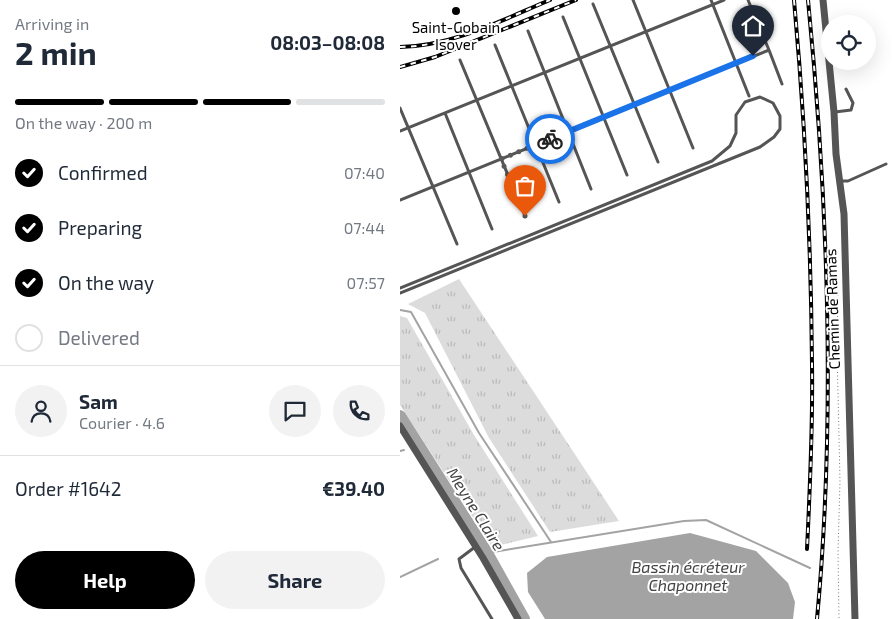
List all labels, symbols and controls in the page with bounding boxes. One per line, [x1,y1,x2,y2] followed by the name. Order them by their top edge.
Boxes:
[450,5,462,17] marker: Saint-Gobain Isover
[732,5,774,56] pin
[739,12,767,40] icon: home
[15,14,89,33] text: Arriving in
[821,15,876,70] map controls
[821,15,876,70] button: locate
[412,18,500,53] place label: Saint-Gobain Isover
[270,31,385,54] text: 08:03–08:08
[15,33,97,71] text: 2 min
[15,113,152,132] text: On the way · 200 m
[525,114,575,164] courier
[536,125,564,153] icon: bike
[15,159,43,187] icon: check
[58,161,148,184] text: Confirmed
[344,163,385,182] text: 07:40
[504,165,546,216] pin
[511,172,539,200] icon: bag
[15,214,43,242] icon: check
[58,216,142,239] text: Preparing
[344,218,385,237] text: 07:44
[821,248,843,370] street label: Chemin de Ramas
[15,269,43,297] icon: check
[58,271,154,294] text: On the way
[347,273,385,292] text: 07:57
[58,326,140,349] text: Delivered
[15,385,67,437] button: person
[269,385,321,437] button: chat
[333,385,385,437] button: phone
[79,390,118,413] text: Sam
[79,413,165,432] text: Courier · 4.6
[443,464,510,555] water label: Meyne Claire
[15,477,121,500] text: Order #1642
[322,477,385,500] text: €39.40
[15,551,195,609] button: Help
[205,551,385,609] button: Share
[631,557,745,594] water label: Bassin écréteur Chaponnet

